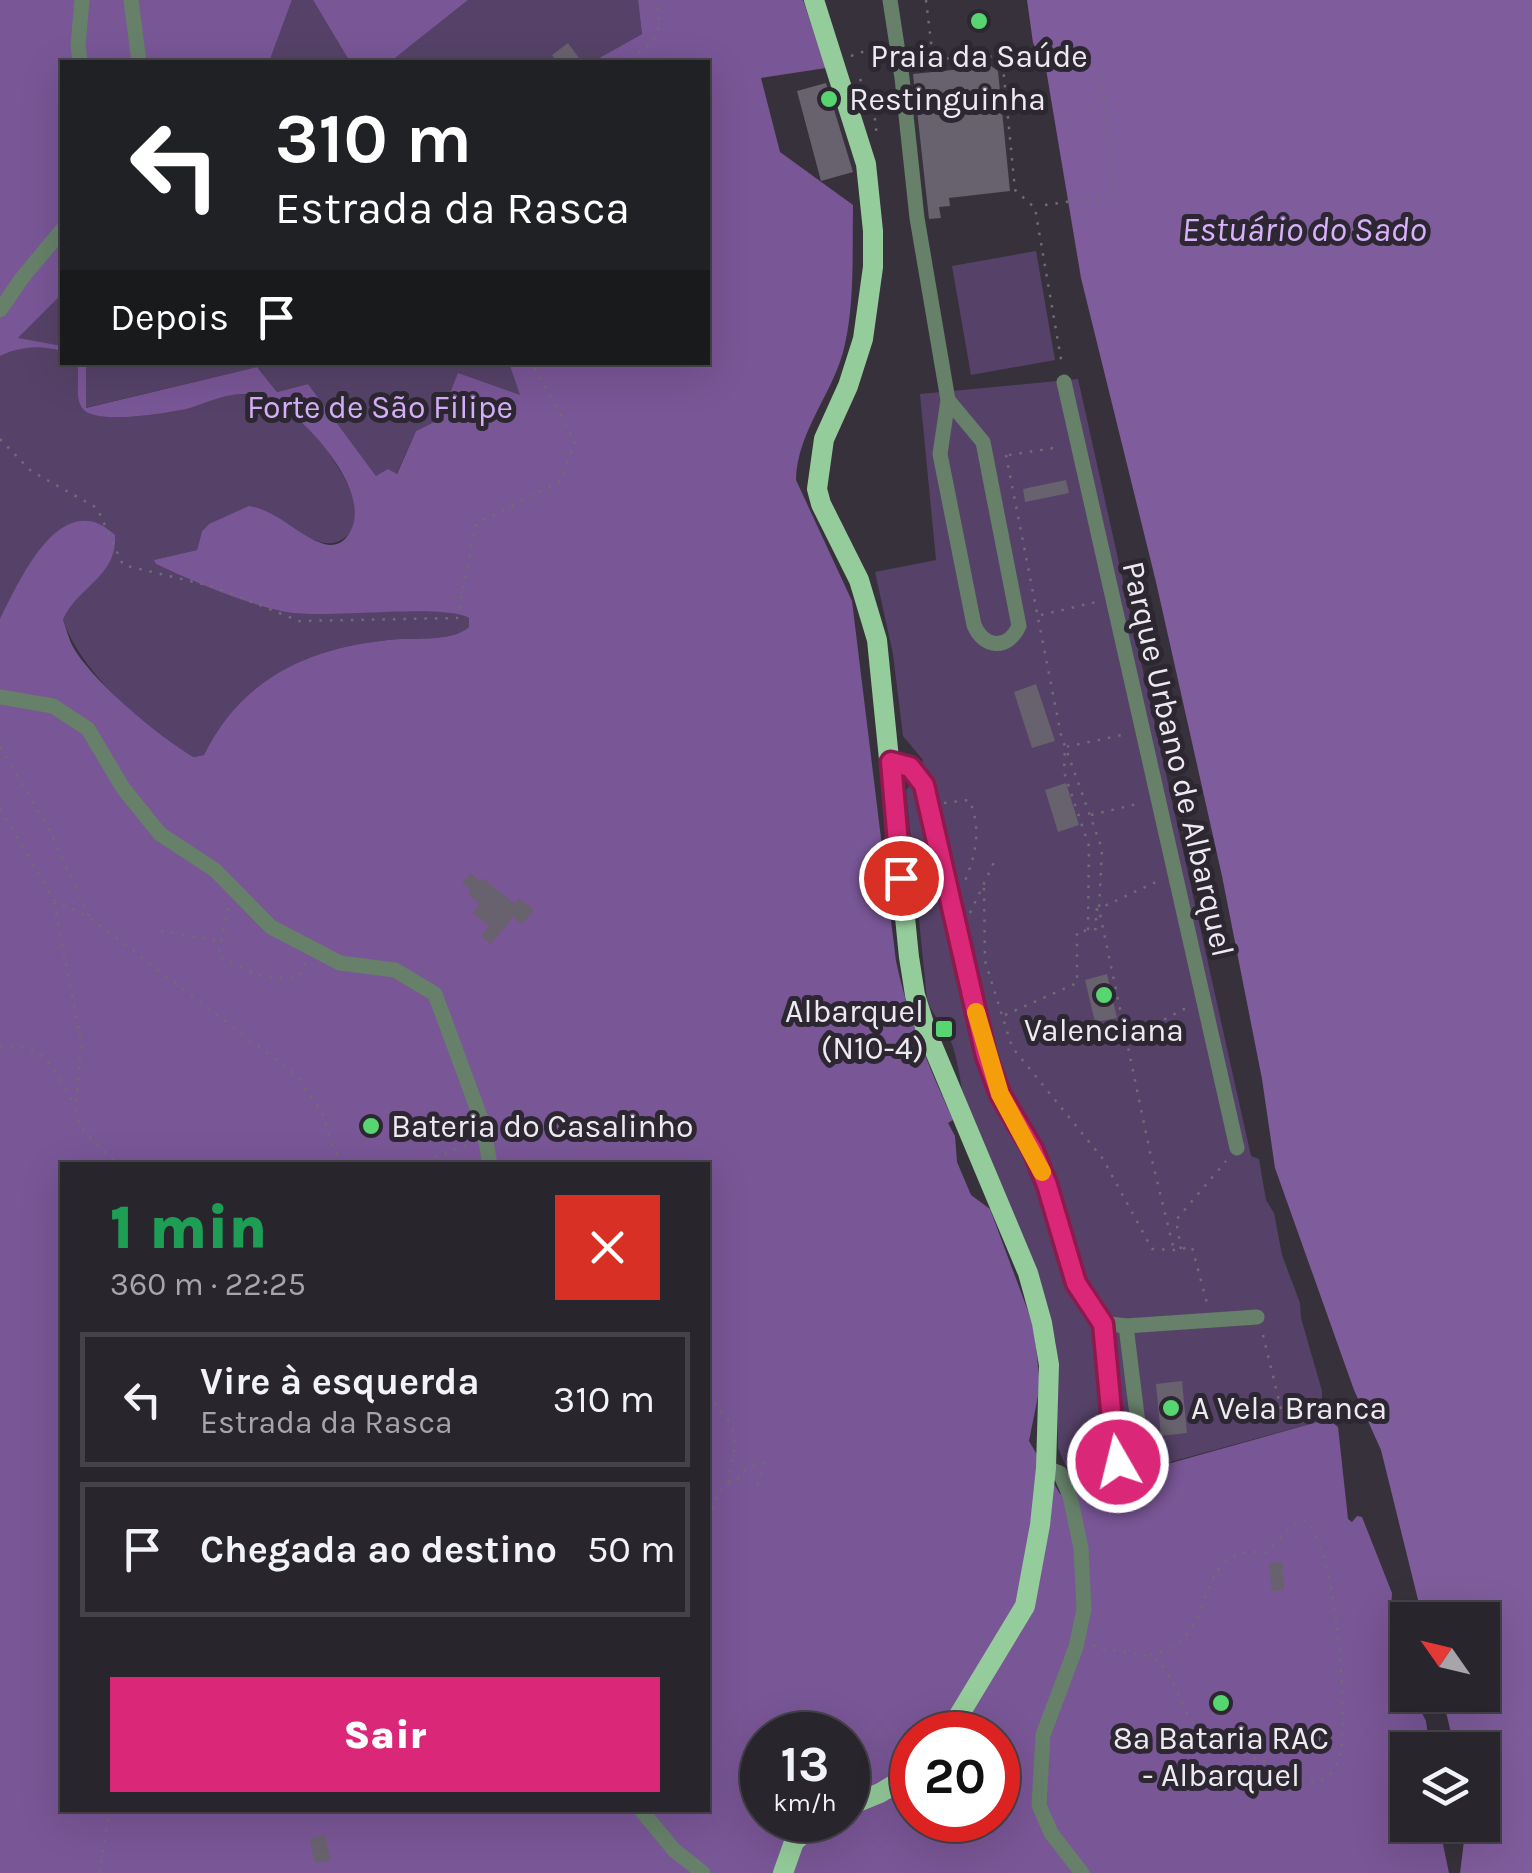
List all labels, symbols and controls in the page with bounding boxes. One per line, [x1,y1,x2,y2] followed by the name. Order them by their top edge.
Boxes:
[968,10,990,32] marker: Praia da Saúde
[870,38,1088,75] place label: Praia da Saúde
[849,81,1046,118] place label: Restinguinha
[818,88,840,110] marker: Restinguinha
[275,98,472,180] text: 310 m
[110,100,240,230] icon: left
[275,182,630,234] text: Estrada da Rasca
[1182,209,1426,250] water label: Estuário do Sado
[249,290,304,345] icon: arrive
[110,295,229,340] text: Depois
[247,389,513,426] park label: Forte de São Filipe
[1114,558,1242,960] street label: Parque Urbano de Albarquel
[859,836,944,921] pin
[874,851,929,906] icon: arrive
[1093,984,1115,1006] marker: Valenciana
[785,993,924,1067] place label: Albarquel (N10-4)
[1024,1012,1184,1049] place label: Valenciana
[933,1018,955,1040] marker: Albarquel (N10-4)
[391,1108,694,1145] place label: Bateria do Casalinho
[360,1115,382,1137] marker: Bateria do Casalinho
[110,1193,267,1263] text: 1 min
[555,1195,660,1300] button: close
[110,1266,306,1303] text: 360 m · 22:25
[200,1359,480,1404] text: Vire à esquerda
[115,1372,170,1427] icon: left
[553,1377,655,1422] text: 310 m
[1191,1390,1387,1427] place label: A Vela Branca
[1160,1397,1182,1419] marker: A Vela Branca
[200,1404,453,1441] text: Estrada da Rasca
[1066,1410,1170,1514] position arrow
[115,1522,170,1577] icon: arrive
[200,1527,557,1572] text: Chegada ao destino
[587,1527,676,1572] text: 50 m
[1390,1602,1500,1712] north arrow
[1390,1602,1500,1842] map controls
[110,1677,660,1792] button: Sair
[1210,1692,1232,1714] marker: 8ª Bataria RAC - Albarquel
[890,1712,1020,1842] speed limit sign: 20
[1113,1720,1329,1794] place label: 8ª Bataria RAC - Albarquel
[1390,1732,1500,1842] button: layers
[781,1735,829,1794] text: 13
[773,1788,837,1817] text: km/h

